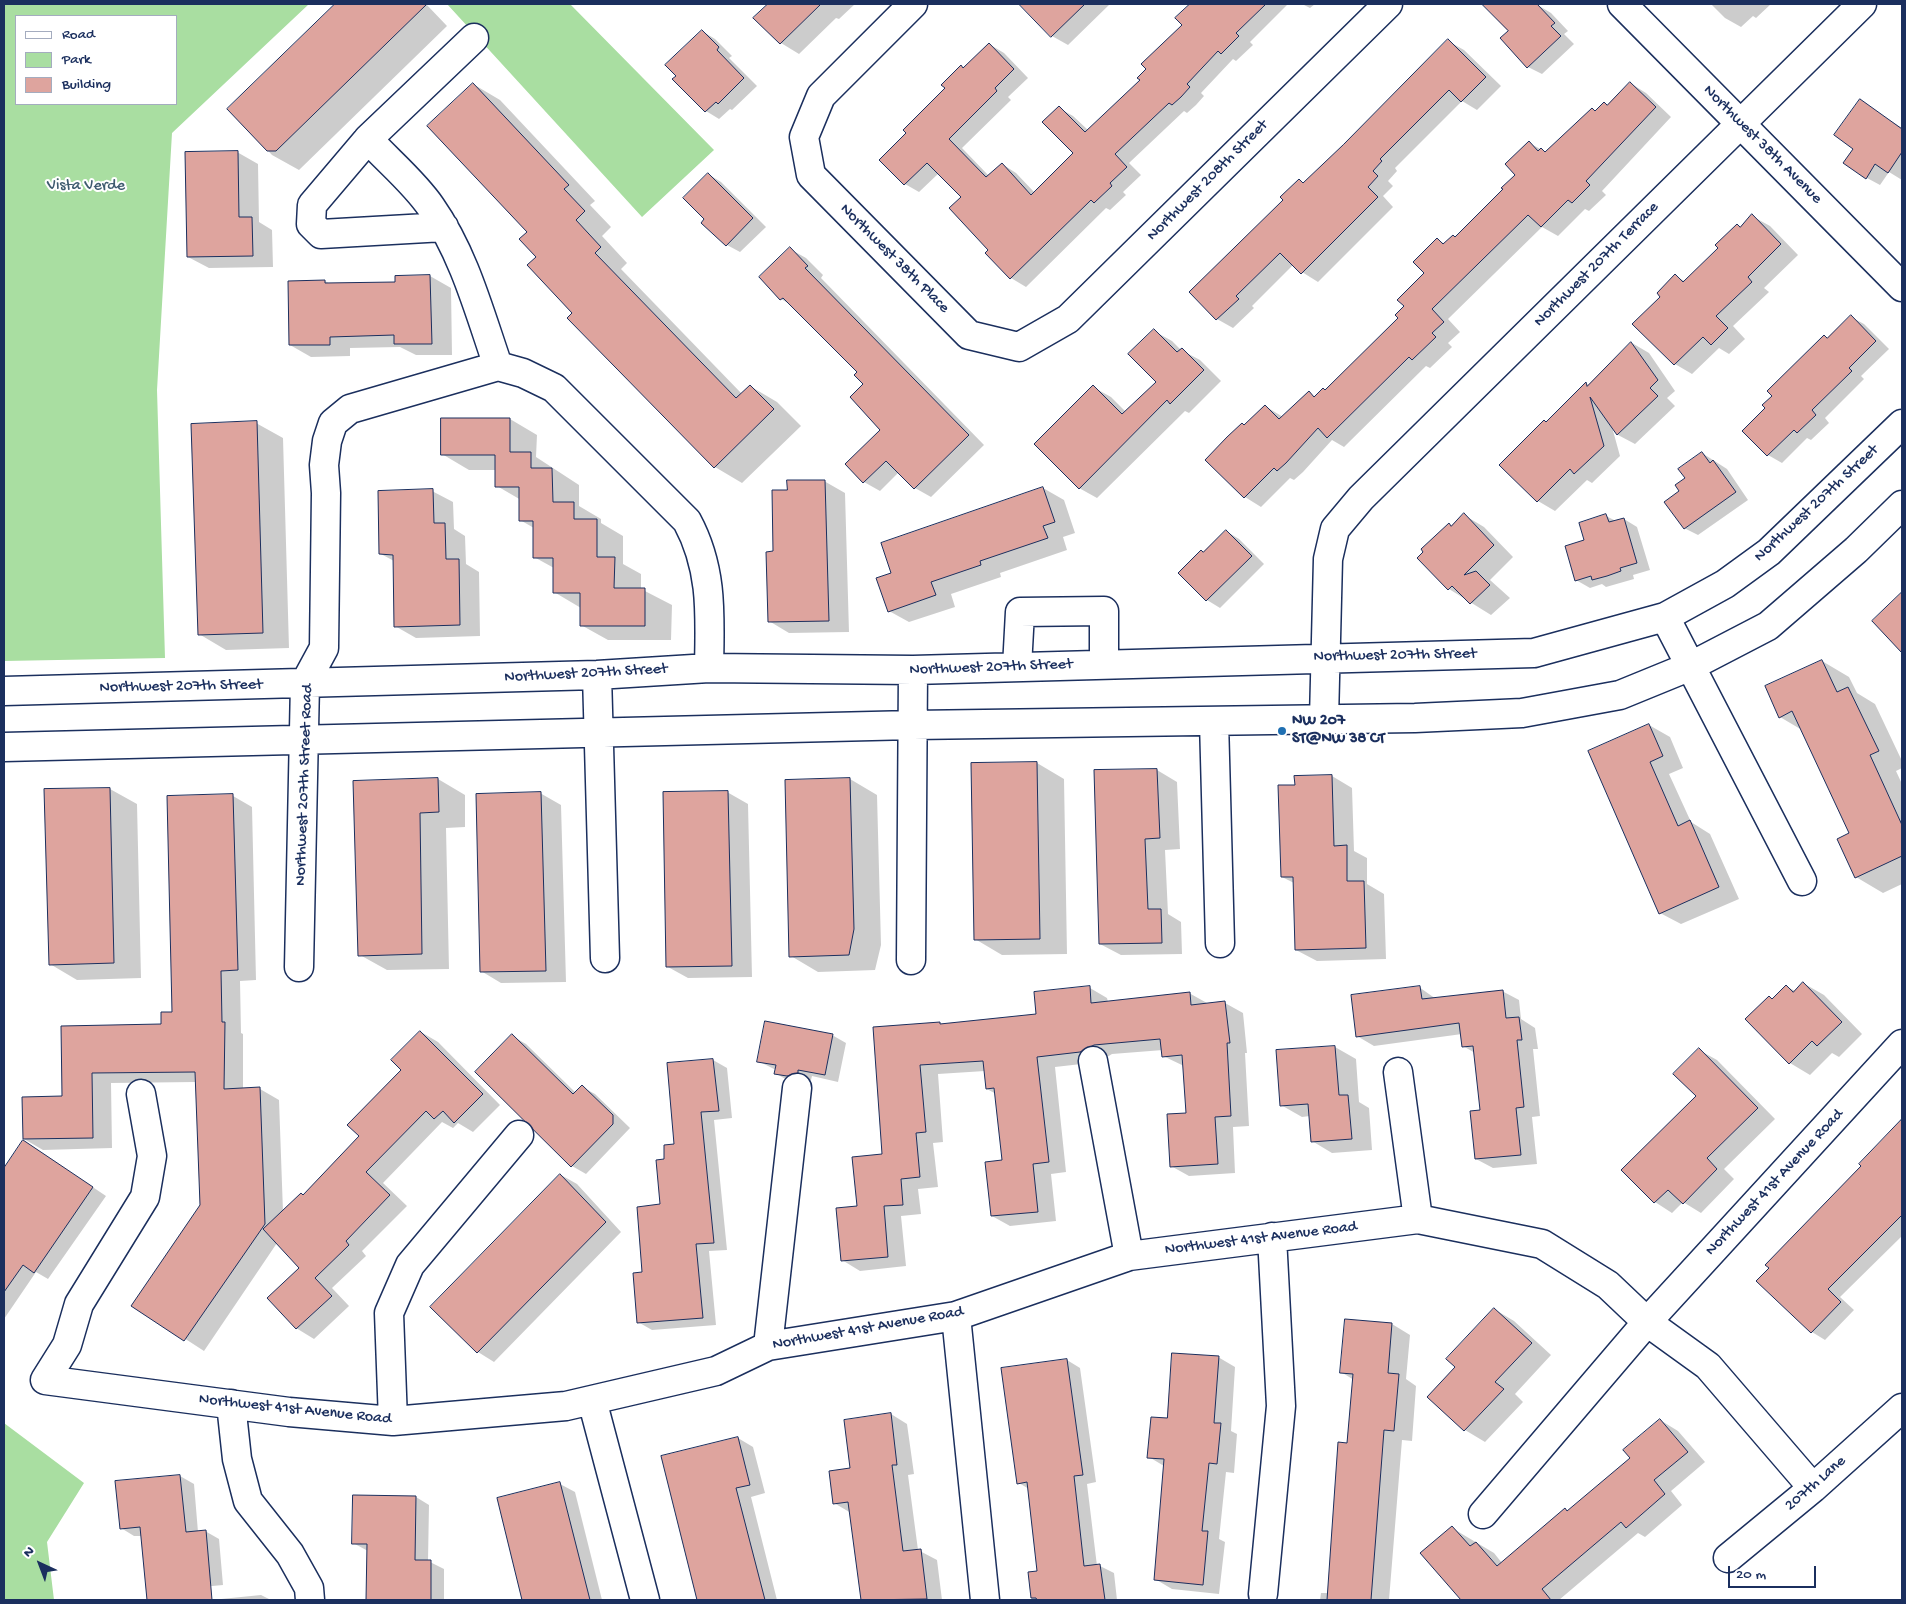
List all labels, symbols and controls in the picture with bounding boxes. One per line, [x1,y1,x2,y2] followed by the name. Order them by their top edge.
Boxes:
[15,15,178,105] legend
[62,26,95,44] text: Road
[62,51,91,69] text: Park
[62,76,111,94] text: Building
[1698,81,1826,209] street label: Northwest 38th Avenue
[1143,116,1273,246] street label: Northwest 208th Street
[47,177,125,197] park label: Vista Verde
[1530,198,1664,332] street label: Northwest 207th Terrace
[835,200,953,318] street label: Northwest 38th Place
[1751,441,1883,567] street label: Northwest 207th Street
[1313,645,1477,667] street label: Northwest 207th Street
[909,656,1073,680] street label: Northwest 207th Street
[504,660,668,688] street label: Northwest 207th Street
[99,676,263,698] street label: Northwest 207th Street
[292,684,318,886] street label: Northwest 207th Street Road
[1292,712,1385,750] place label: NW 207 ST@NW 38 CT
[1276,725,1288,737] marker: NW 207 ST@NW 38 CT
[1702,1106,1848,1260] street label: Northwest 41st Avenue Road
[1164,1218,1358,1260] street label: Northwest 41st Avenue Road
[771,1303,965,1355] street label: Northwest 41st Avenue Road
[198,1390,392,1430] street label: Northwest 41st Avenue Road
[1781,1452,1851,1516] street label: 207th Lane
[15,1539,65,1589] north arrow
[20,1543,39,1562] text: N
[1731,1556,1818,1588] scale bar
[1736,1566,1766,1584] text: 20 m

